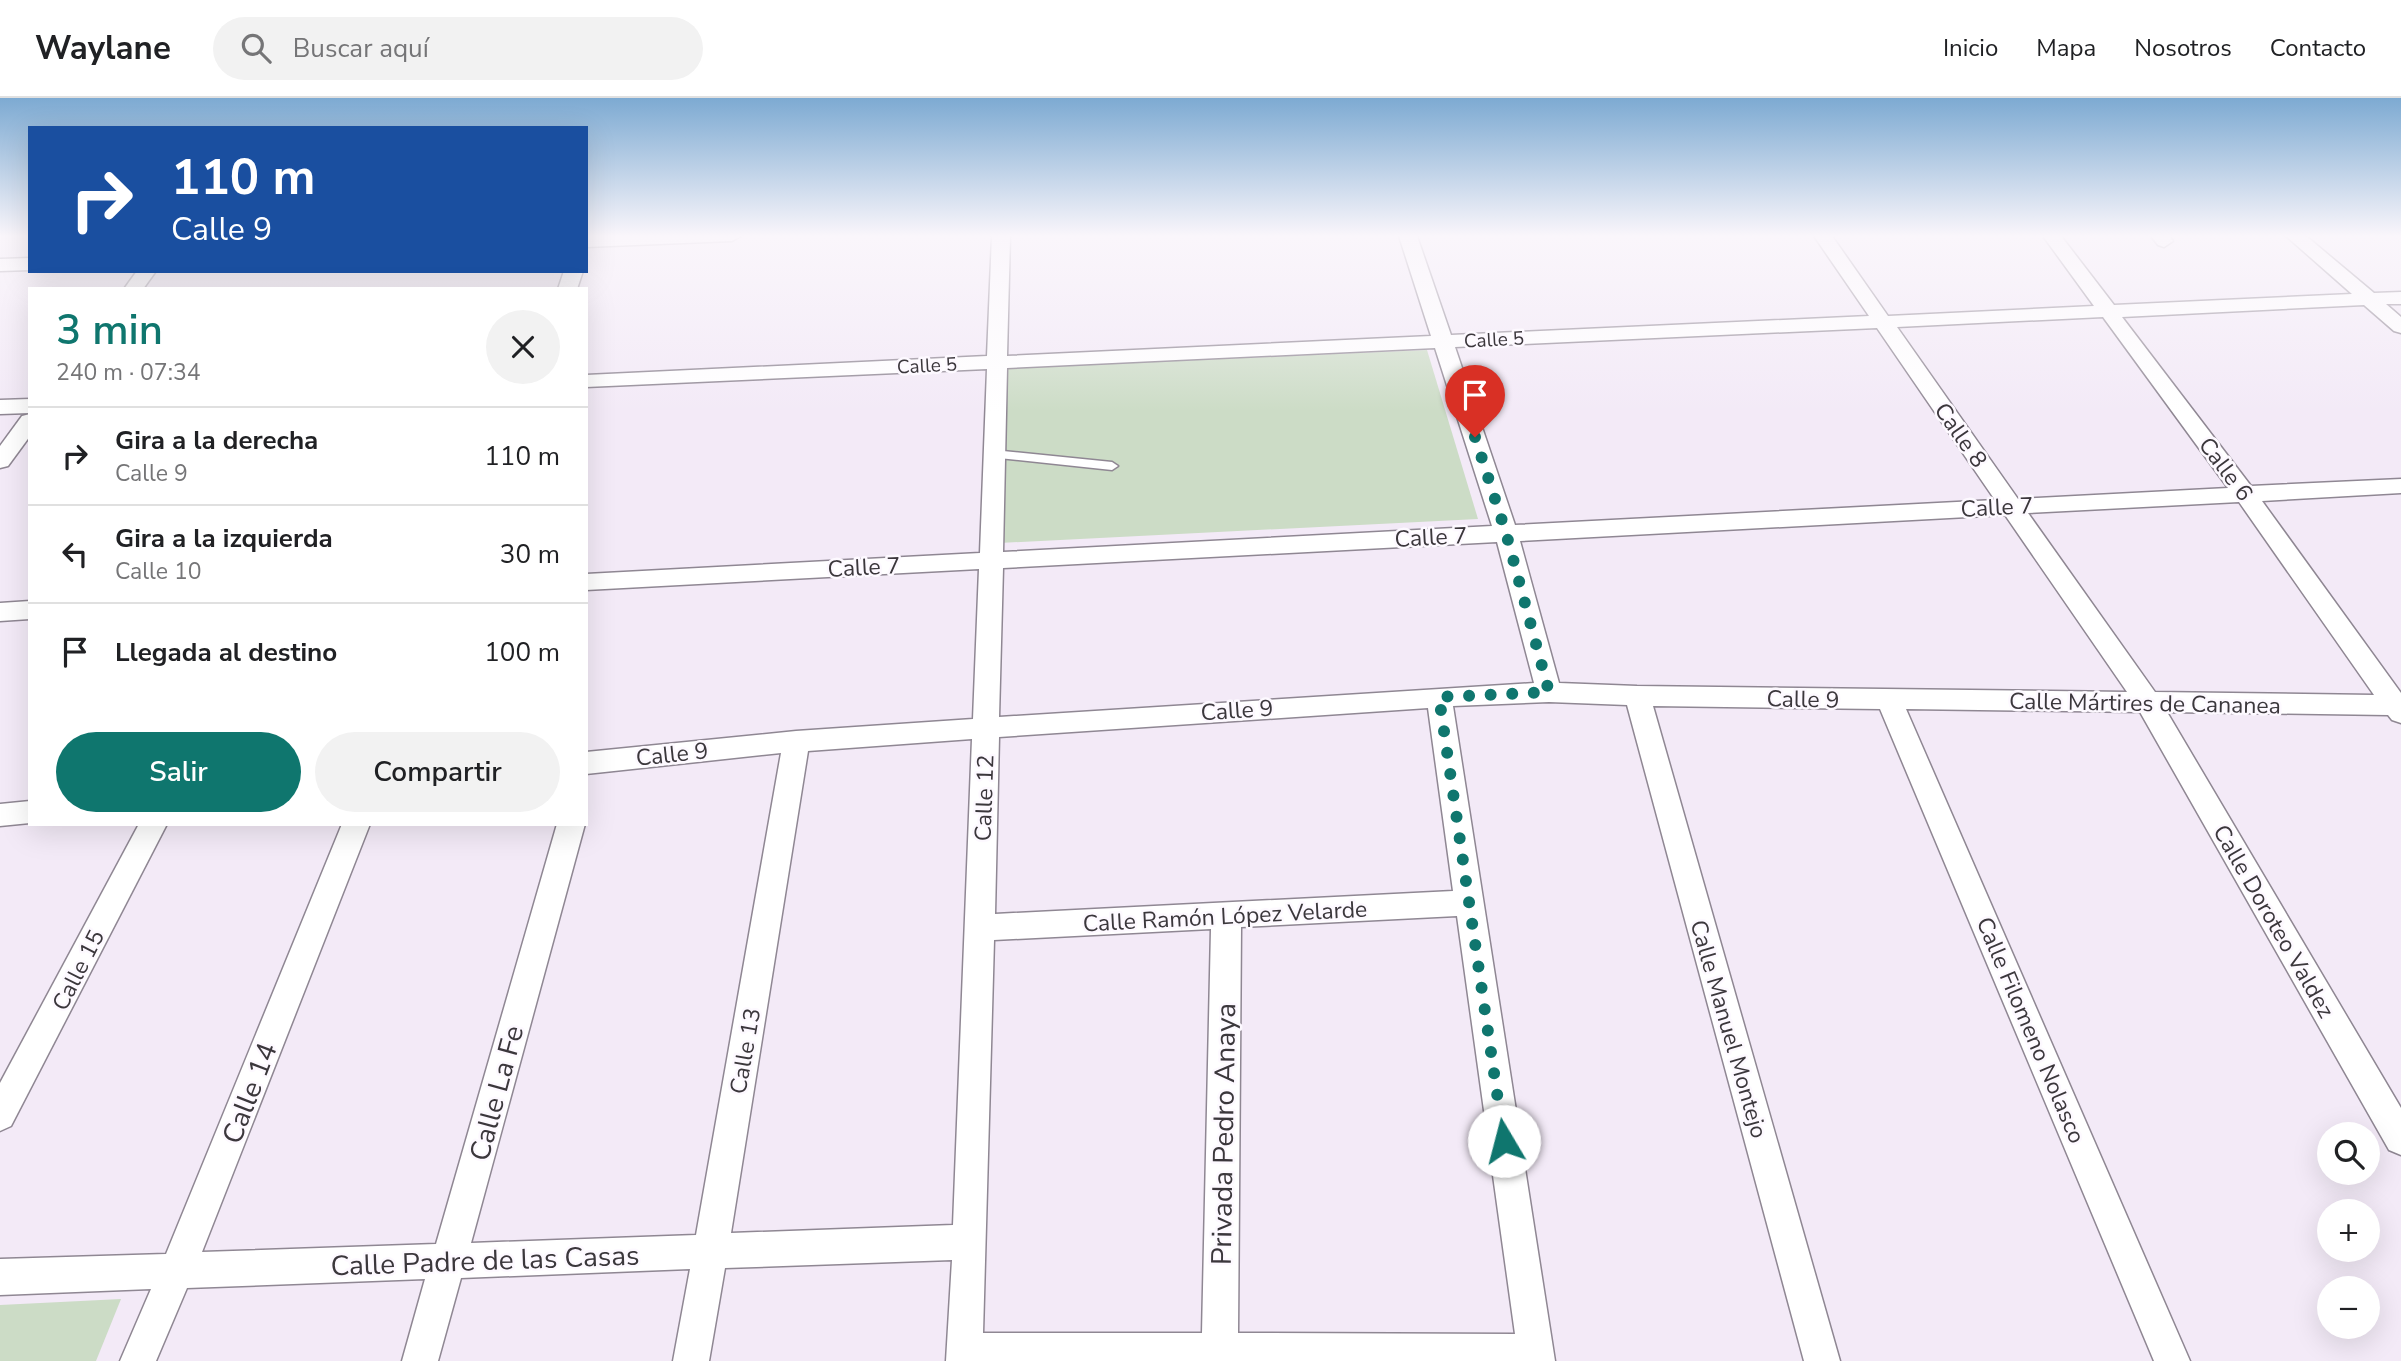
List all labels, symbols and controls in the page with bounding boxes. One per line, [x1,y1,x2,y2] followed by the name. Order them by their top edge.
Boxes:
[213,17,703,80] search box
[35,26,171,71] text: Waylane
[237,29,275,67] icon: search
[293,31,429,66] text: Buscar aquí
[1943,32,1998,64] text: Inicio
[2036,32,2096,64] text: Mapa
[2134,32,2232,64] text: Nosotros
[2270,32,2366,64] text: Contacto
[171,144,315,211] text: 110 m
[56,154,147,245] icon: right
[171,208,272,251] text: Calle 9
[56,302,163,359] text: 3 min
[486,310,560,384] button: close
[1463,325,1525,355] street label: Calle 5
[896,351,958,381] street label: Calle 5
[56,357,201,388] text: 240 m · 07:34
[1445,365,1505,437] pin
[1456,376,1494,414] icon: arrive
[1927,397,1994,474] street label: Calle 8
[115,423,318,458] text: Gira a la derecha
[2191,431,2260,508] street label: Calle 6
[56,437,94,475] icon: right
[484,439,560,474] text: 110 m
[115,458,188,489] text: Calle 9
[1960,490,2034,525] street label: Calle 7
[1394,520,1468,555] street label: Calle 7
[115,521,333,556] text: Gira a la izquierda
[56,535,94,573] icon: left
[500,537,560,572] text: 30 m
[827,550,901,585] street label: Calle 7
[115,556,202,587] text: Calle 10
[56,633,94,671] icon: arrive
[115,635,337,670] text: Llegada al destino
[484,635,560,670] text: 100 m
[1766,683,1840,716] street label: Calle 9
[2009,686,2281,721] street label: Calle Mártires de Cananea
[1200,692,1274,728] street label: Calle 9
[56,732,301,812] button: Salir
[315,732,560,812] button: Compartir
[634,735,710,774] street label: Calle 9
[967,754,1002,842] street label: Calle 12
[2206,819,2342,1023] street label: Calle Doroteo Valdez
[1082,894,1368,939] street label: Calle Ramón López Velarde
[1969,912,2092,1148] street label: Calle Filomeno Nolasco
[1683,916,1775,1142] street label: Calle Manuel Montejo
[45,925,112,1016] street label: Calle 15
[1203,1003,1245,1265] street label: Privada Pedro Anaya
[723,1006,768,1096] street label: Calle 13
[461,1021,533,1165] street label: Calle La Fe
[213,1037,287,1149] street label: Calle 14
[1467,1104,1541,1178] position arrow
[2317,1122,2380,1339] map controls
[2317,1122,2380,1185] button: search
[2317,1199,2380,1262] button: +
[330,1237,640,1285] street label: Calle Padre de las Casas
[2317,1276,2380,1339] button: −

